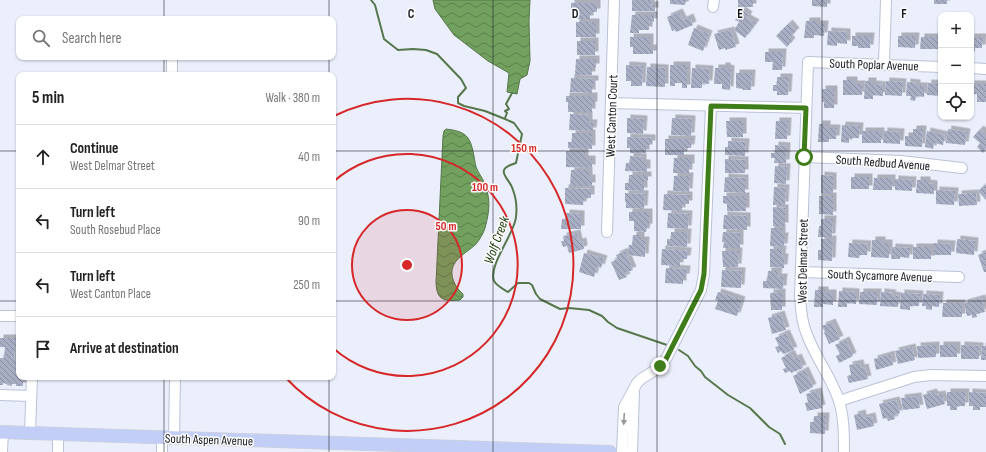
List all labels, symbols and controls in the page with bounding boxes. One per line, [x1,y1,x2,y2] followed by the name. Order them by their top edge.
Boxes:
[408,6,415,22] text: C
[572,6,579,22] text: D
[737,6,743,22] text: E
[901,6,907,22] text: F
[938,12,974,120] map controls
[938,12,974,48] button: +
[16,16,336,60] search box
[30,27,52,49] icon: search
[62,29,122,48] text: Search here
[938,48,974,84] button: −
[829,55,919,75] street label: South Poplar Avenue
[603,74,621,158] street label: West Canton Court
[938,84,974,120] button: locate
[32,88,64,108] text: 5 min
[265,90,320,106] text: Walk · 380 m
[70,139,119,158] text: Continue
[511,141,537,156] text: 150 m
[32,146,54,168] icon: ahead
[795,148,813,166] route start
[298,149,320,165] text: 40 m
[835,152,931,174] street label: South Redbud Avenue
[70,158,155,174] text: West Delmar Street
[472,180,498,195] text: 100 m
[70,203,115,222] text: Turn left
[32,210,54,232] icon: left
[298,213,320,229] text: 90 m
[480,213,513,266] water label: Wolf Creek
[794,218,812,304] street label: West Delmar Street
[436,219,456,234] text: 50 m
[70,222,161,238] text: South Rosebud Place
[400,258,414,272] centre of rings
[827,266,933,286] street label: South Sycamore Avenue
[70,267,115,286] text: Turn left
[32,274,54,296] icon: left
[293,277,320,293] text: 250 m
[70,286,151,302] text: West Canton Place
[32,338,54,360] icon: arrive
[70,339,179,358] text: Arrive at destination
[651,357,669,375] route end
[620,413,627,425] one-way arrow
[165,430,253,450] street label: South Aspen Avenue

